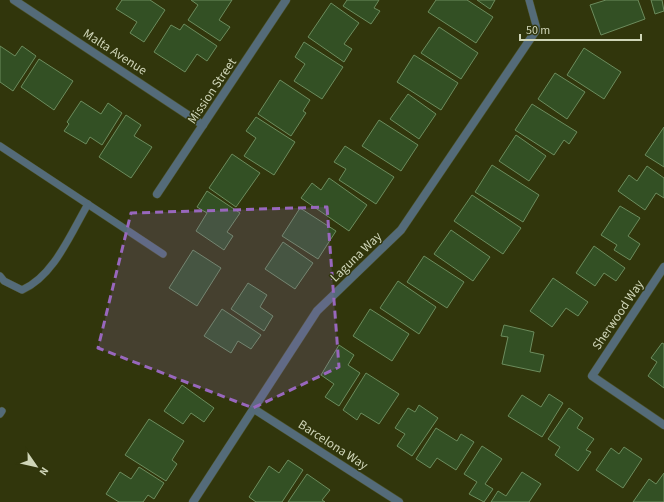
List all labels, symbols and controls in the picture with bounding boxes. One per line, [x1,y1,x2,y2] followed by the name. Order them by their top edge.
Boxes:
[520,16,641,42] scale bar
[526,22,550,39] text: 50 m
[80,25,150,79] street label: Malta Avenue
[183,54,241,128] street label: Mission Street
[326,228,386,286] street label: Laguna Way
[588,276,648,354] street label: Sherwood Way
[295,416,371,474] street label: Barcelona Way
[16,446,56,486] north arrow
[36,464,52,479] text: N

